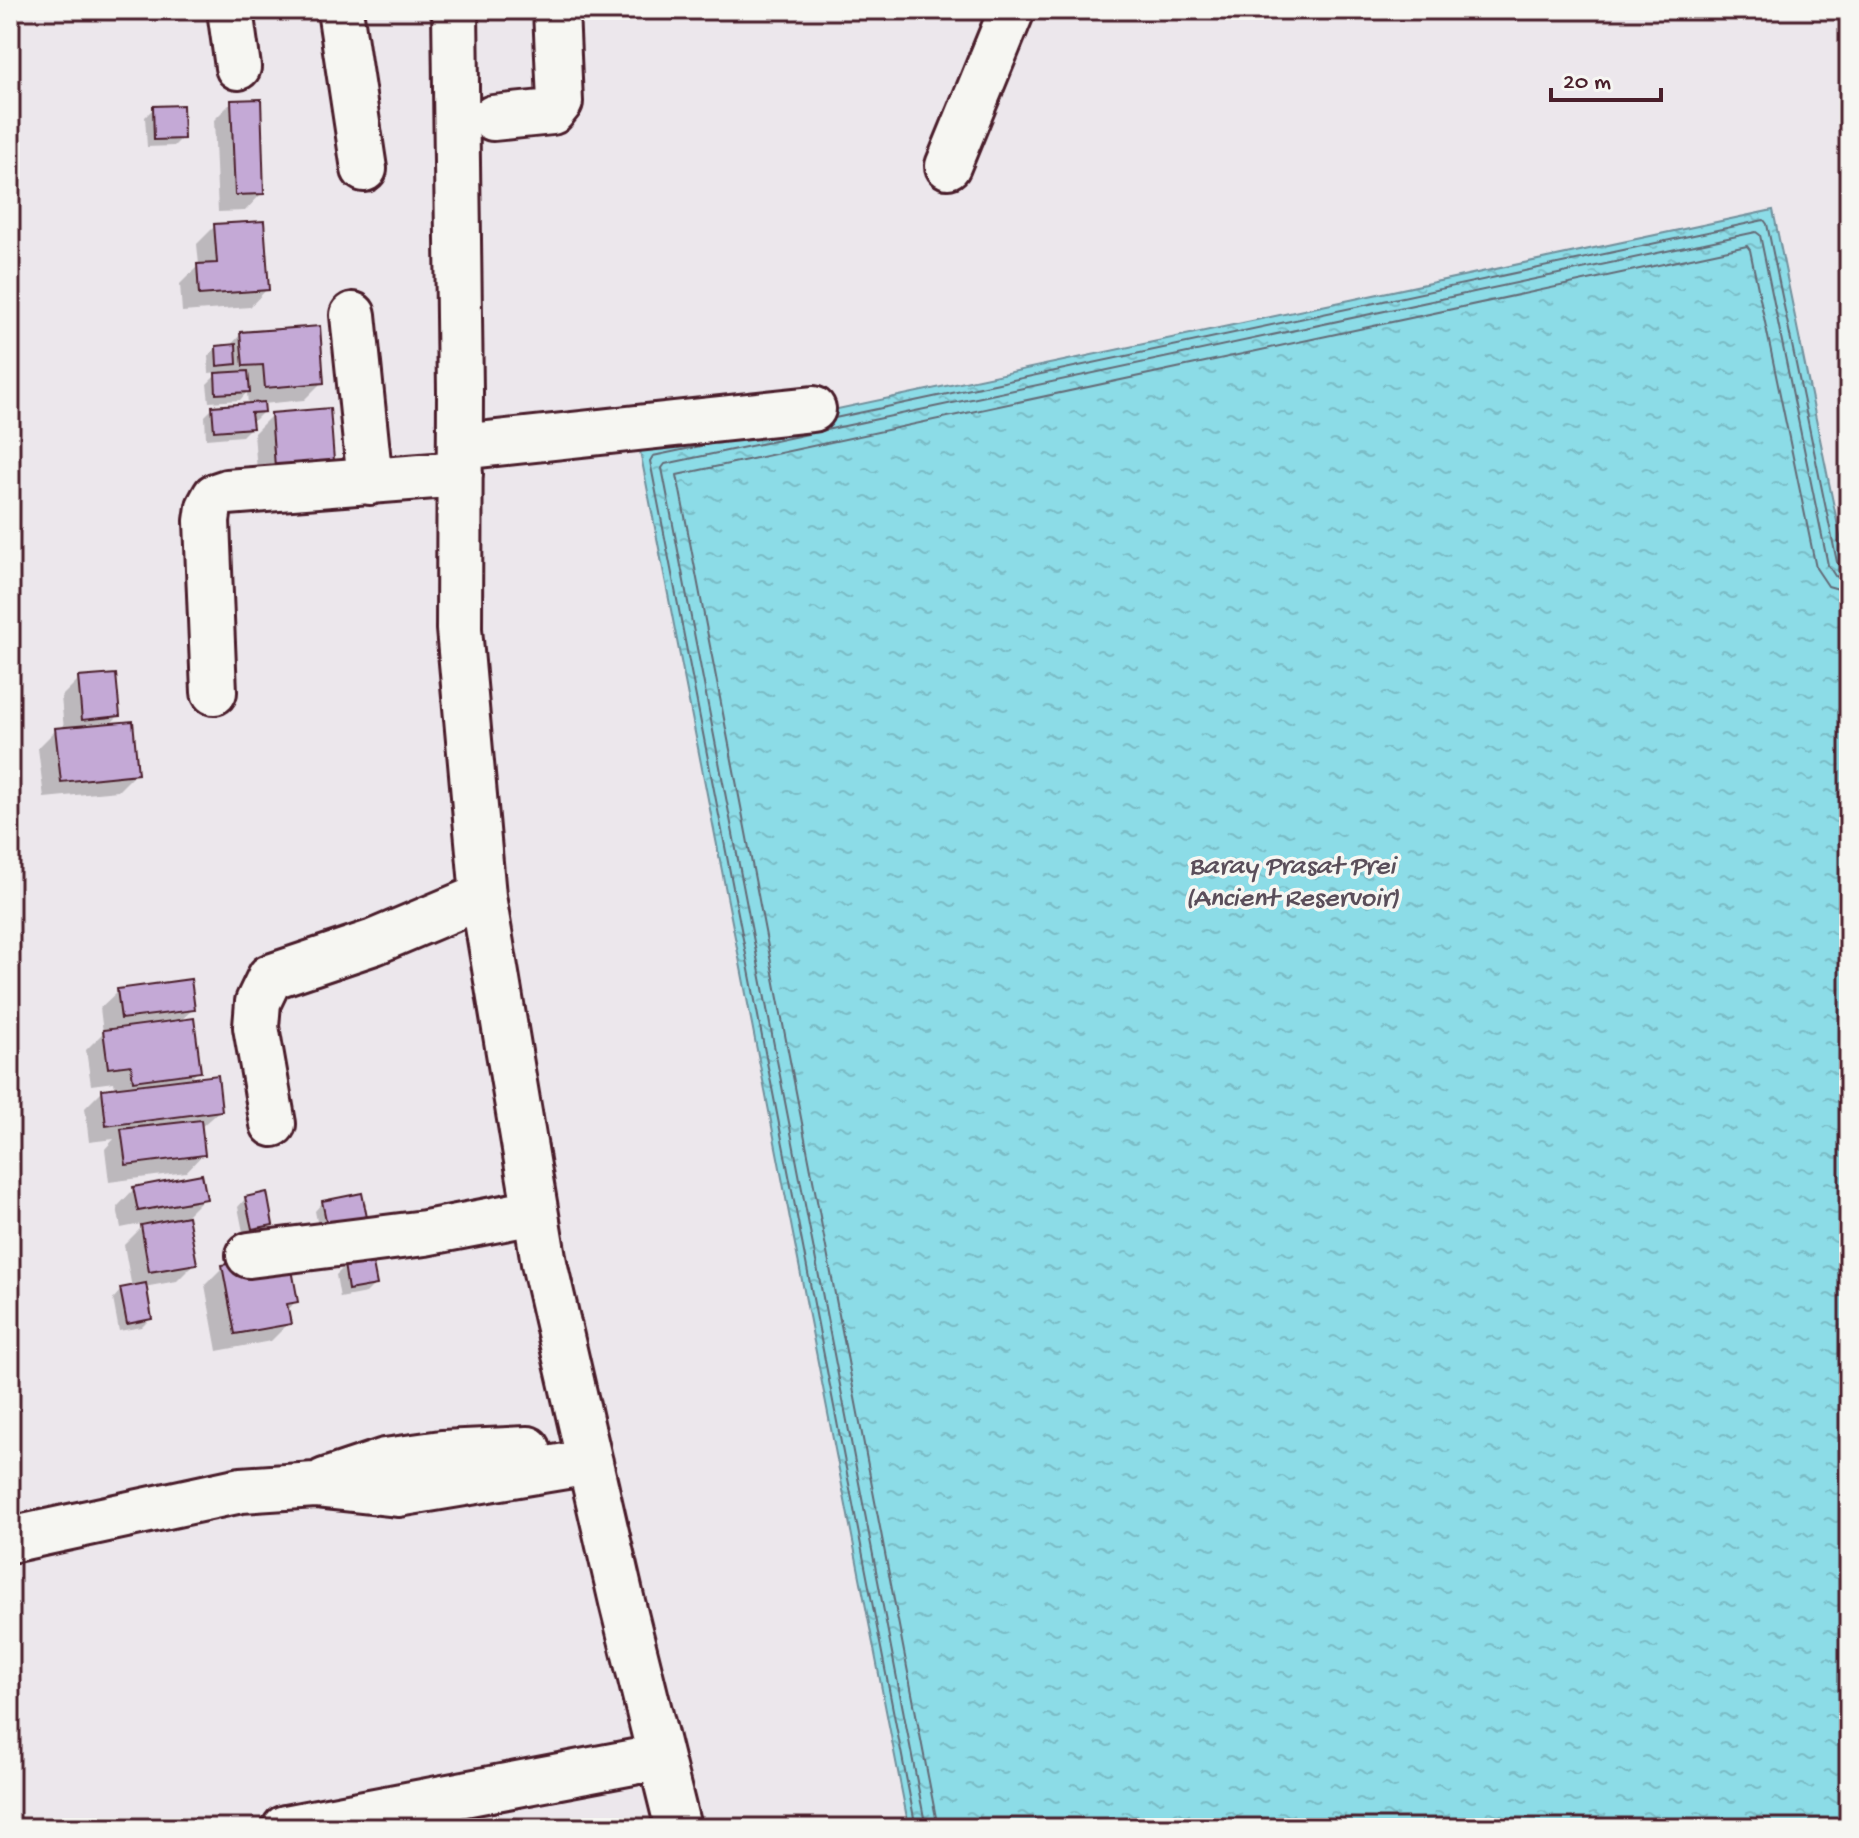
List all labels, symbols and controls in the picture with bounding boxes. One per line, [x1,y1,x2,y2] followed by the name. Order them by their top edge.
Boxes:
[1551,52,1661,102] scale bar
[1563,69,1611,98] text: 20 m
[1185,851,1399,916] water label: Baray Prasat Prei (Ancient Reservoir)

